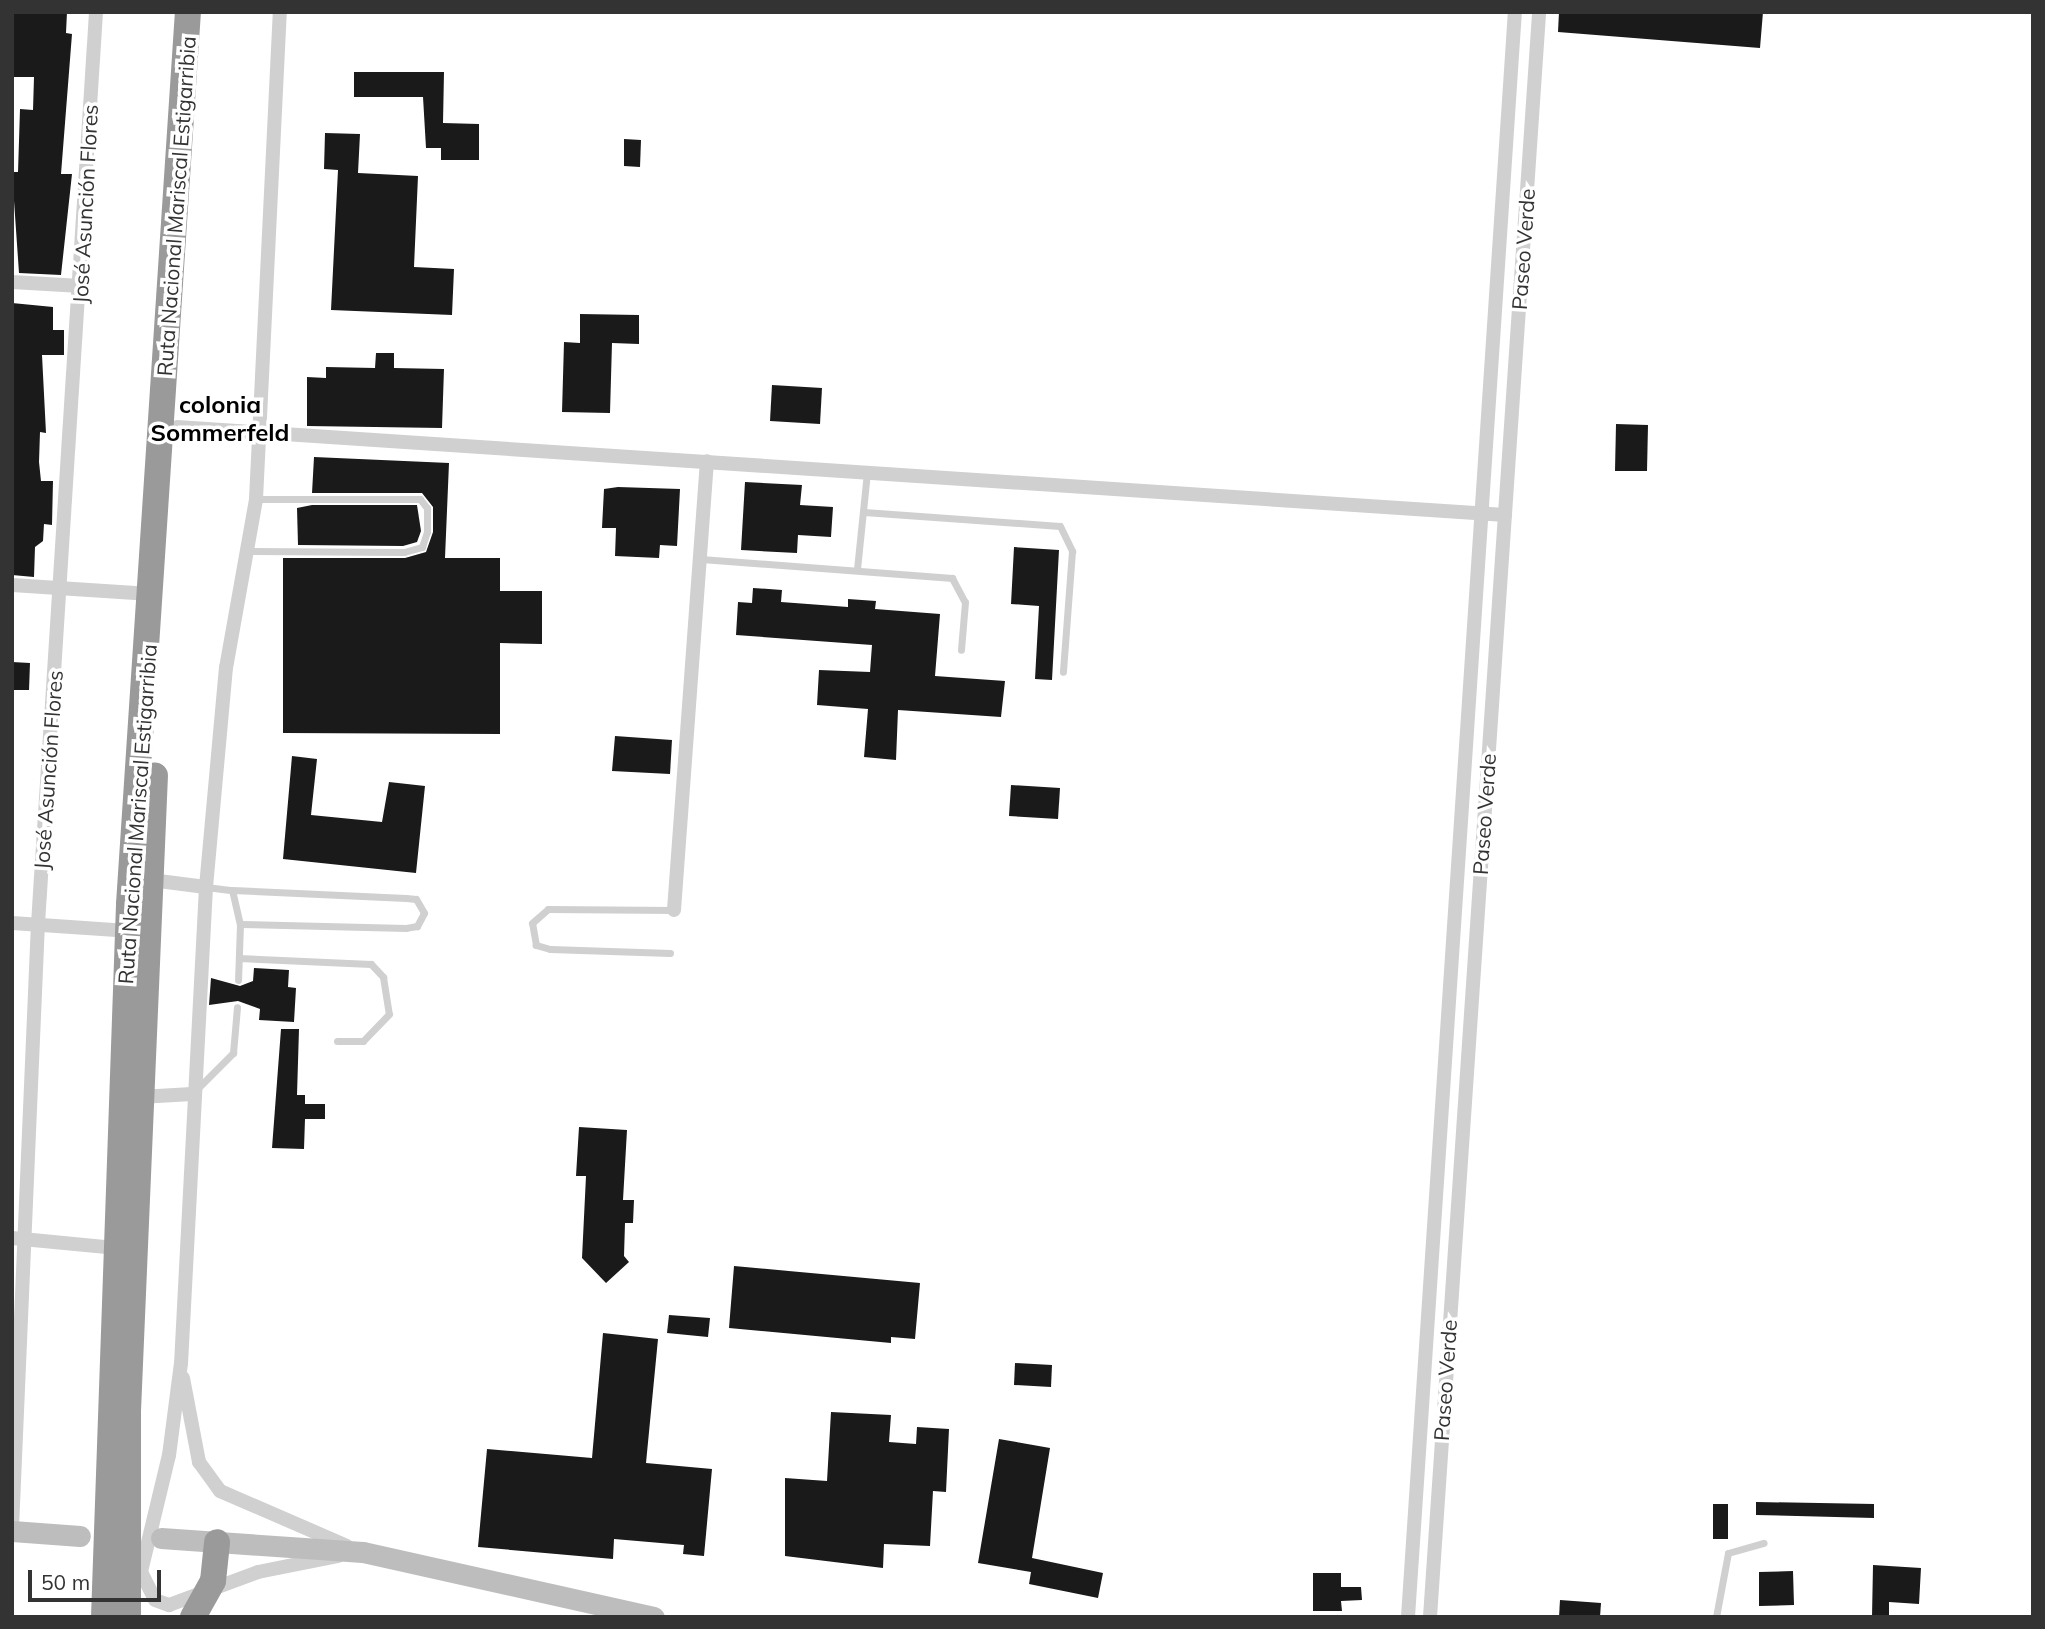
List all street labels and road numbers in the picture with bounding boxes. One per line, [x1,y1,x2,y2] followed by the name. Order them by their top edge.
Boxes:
[152,35,200,377] street label: Ruta Nacional Mariscal Estigarribia
[67,104,103,304] street label: José Asunción Flores
[1506,188,1540,310] street label: Paseo Verde
[113,643,161,985] street label: Ruta Nacional Mariscal Estigarribia
[28,670,68,870] street label: José Asunción Flores
[1467,753,1501,875] street label: Paseo Verde
[1428,1319,1462,1441] street label: Paseo Verde

